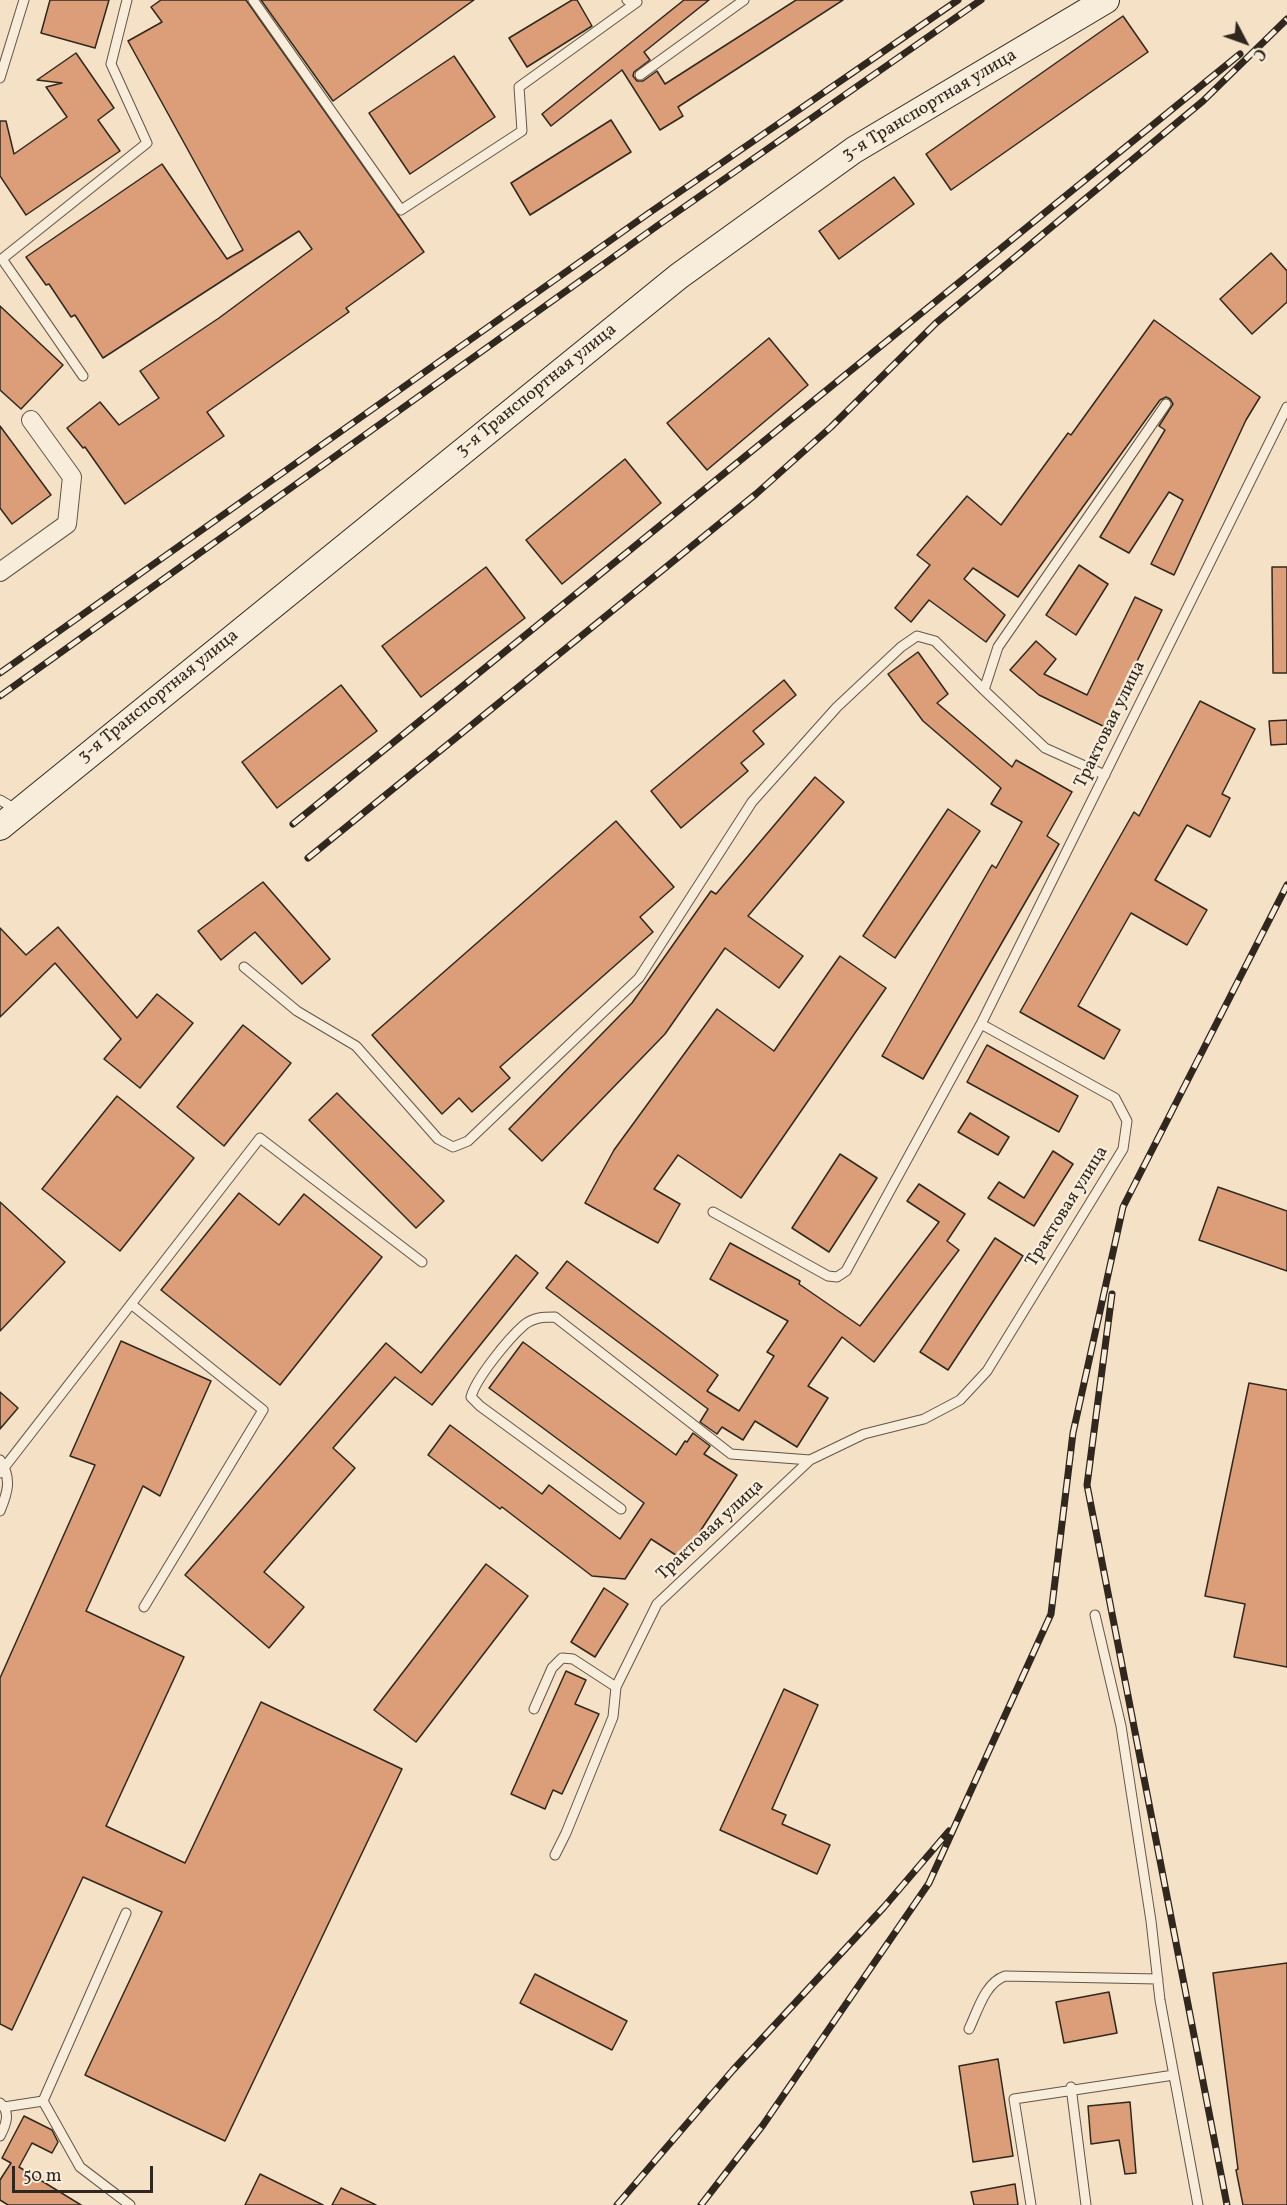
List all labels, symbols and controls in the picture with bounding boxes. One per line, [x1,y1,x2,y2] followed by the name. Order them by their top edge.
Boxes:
[1215,12,1275,72] north arrow
[1247,43,1270,65] text: С
[839,45,1021,167] street label: 3-я Транспортная улица
[452,320,622,462] street label: 3-я Транспортная улица
[74,626,244,768] street label: 3-я Транспортная улица
[1071,658,1151,792] street label: Трактовая улица
[1022,1143,1114,1271] street label: Трактовая улица
[653,1476,769,1586] street label: Трактовая улица
[15,2154,156,2192] scale bar
[23,2164,62,2189] text: 50 m

